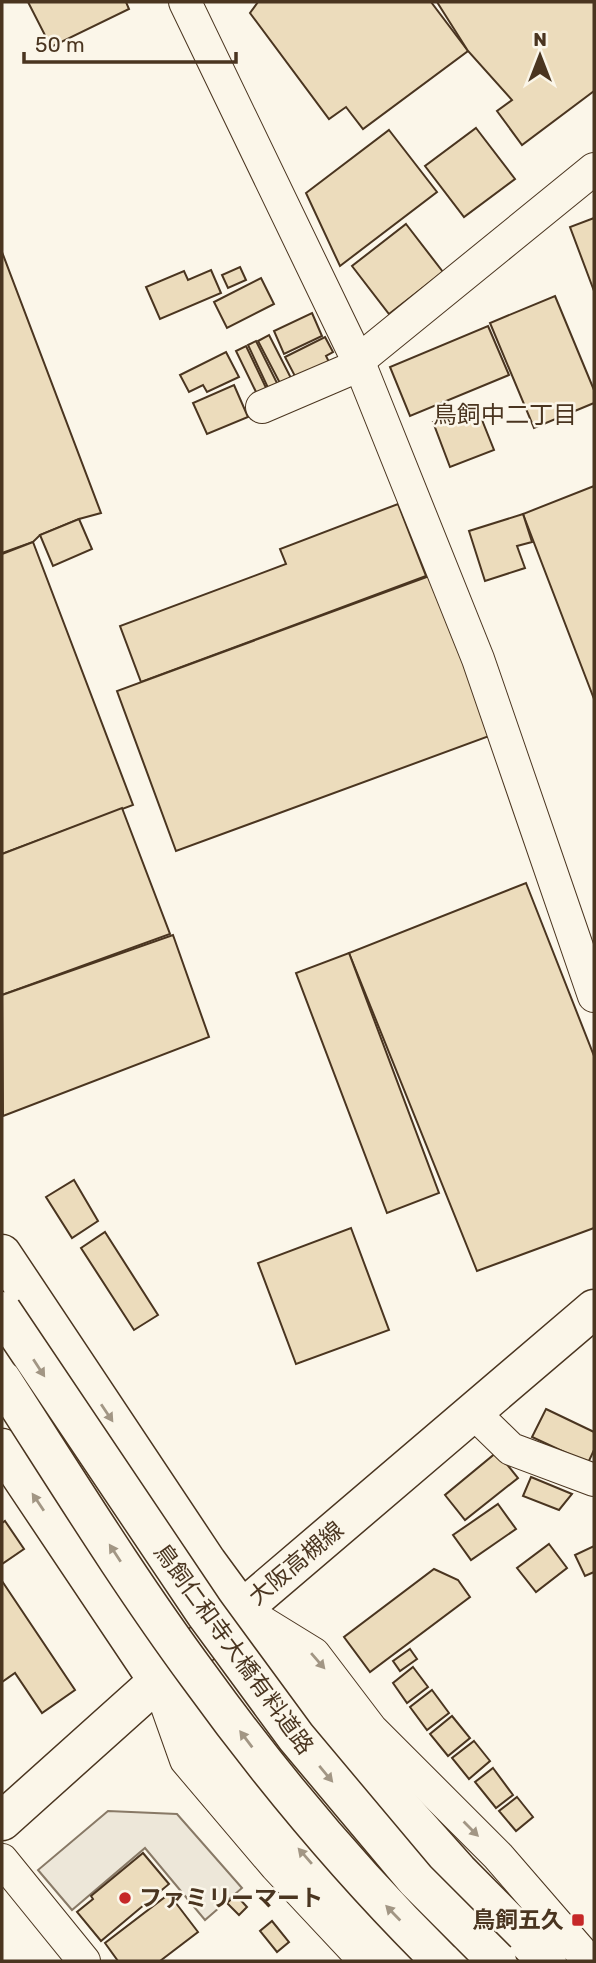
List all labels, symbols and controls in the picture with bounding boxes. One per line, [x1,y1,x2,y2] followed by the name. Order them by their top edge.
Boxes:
[24,21,236,65] scale bar
[505,21,575,91] north arrow
[533,28,547,51] text: N
[35,32,85,57] text: 50 m
[433,401,577,429] district label: 鳥飼中二丁目
[33,1358,46,1378] one-way arrow
[101,1403,114,1423] one-way arrow
[31,1493,45,1511] one-way arrow
[243,1515,349,1611] street label: 大阪高槻線
[148,1538,320,1760] street label: 鳥飼仁和寺大橋有料道路
[108,1544,122,1562] one-way arrow
[310,1652,326,1670] one-way arrow
[239,1730,253,1748] one-way arrow
[318,1765,333,1782] one-way arrow
[462,1820,479,1837] one-way arrow
[298,1848,313,1865] one-way arrow
[139,1884,323,1912] place label: ファミリーマート
[117,1890,133,1906] marker: ファミリーマート
[385,1905,401,1922] one-way arrow
[472,1906,564,1934] place label: 鳥飼五久
[570,1912,586,1928] marker: 鳥飼五久

